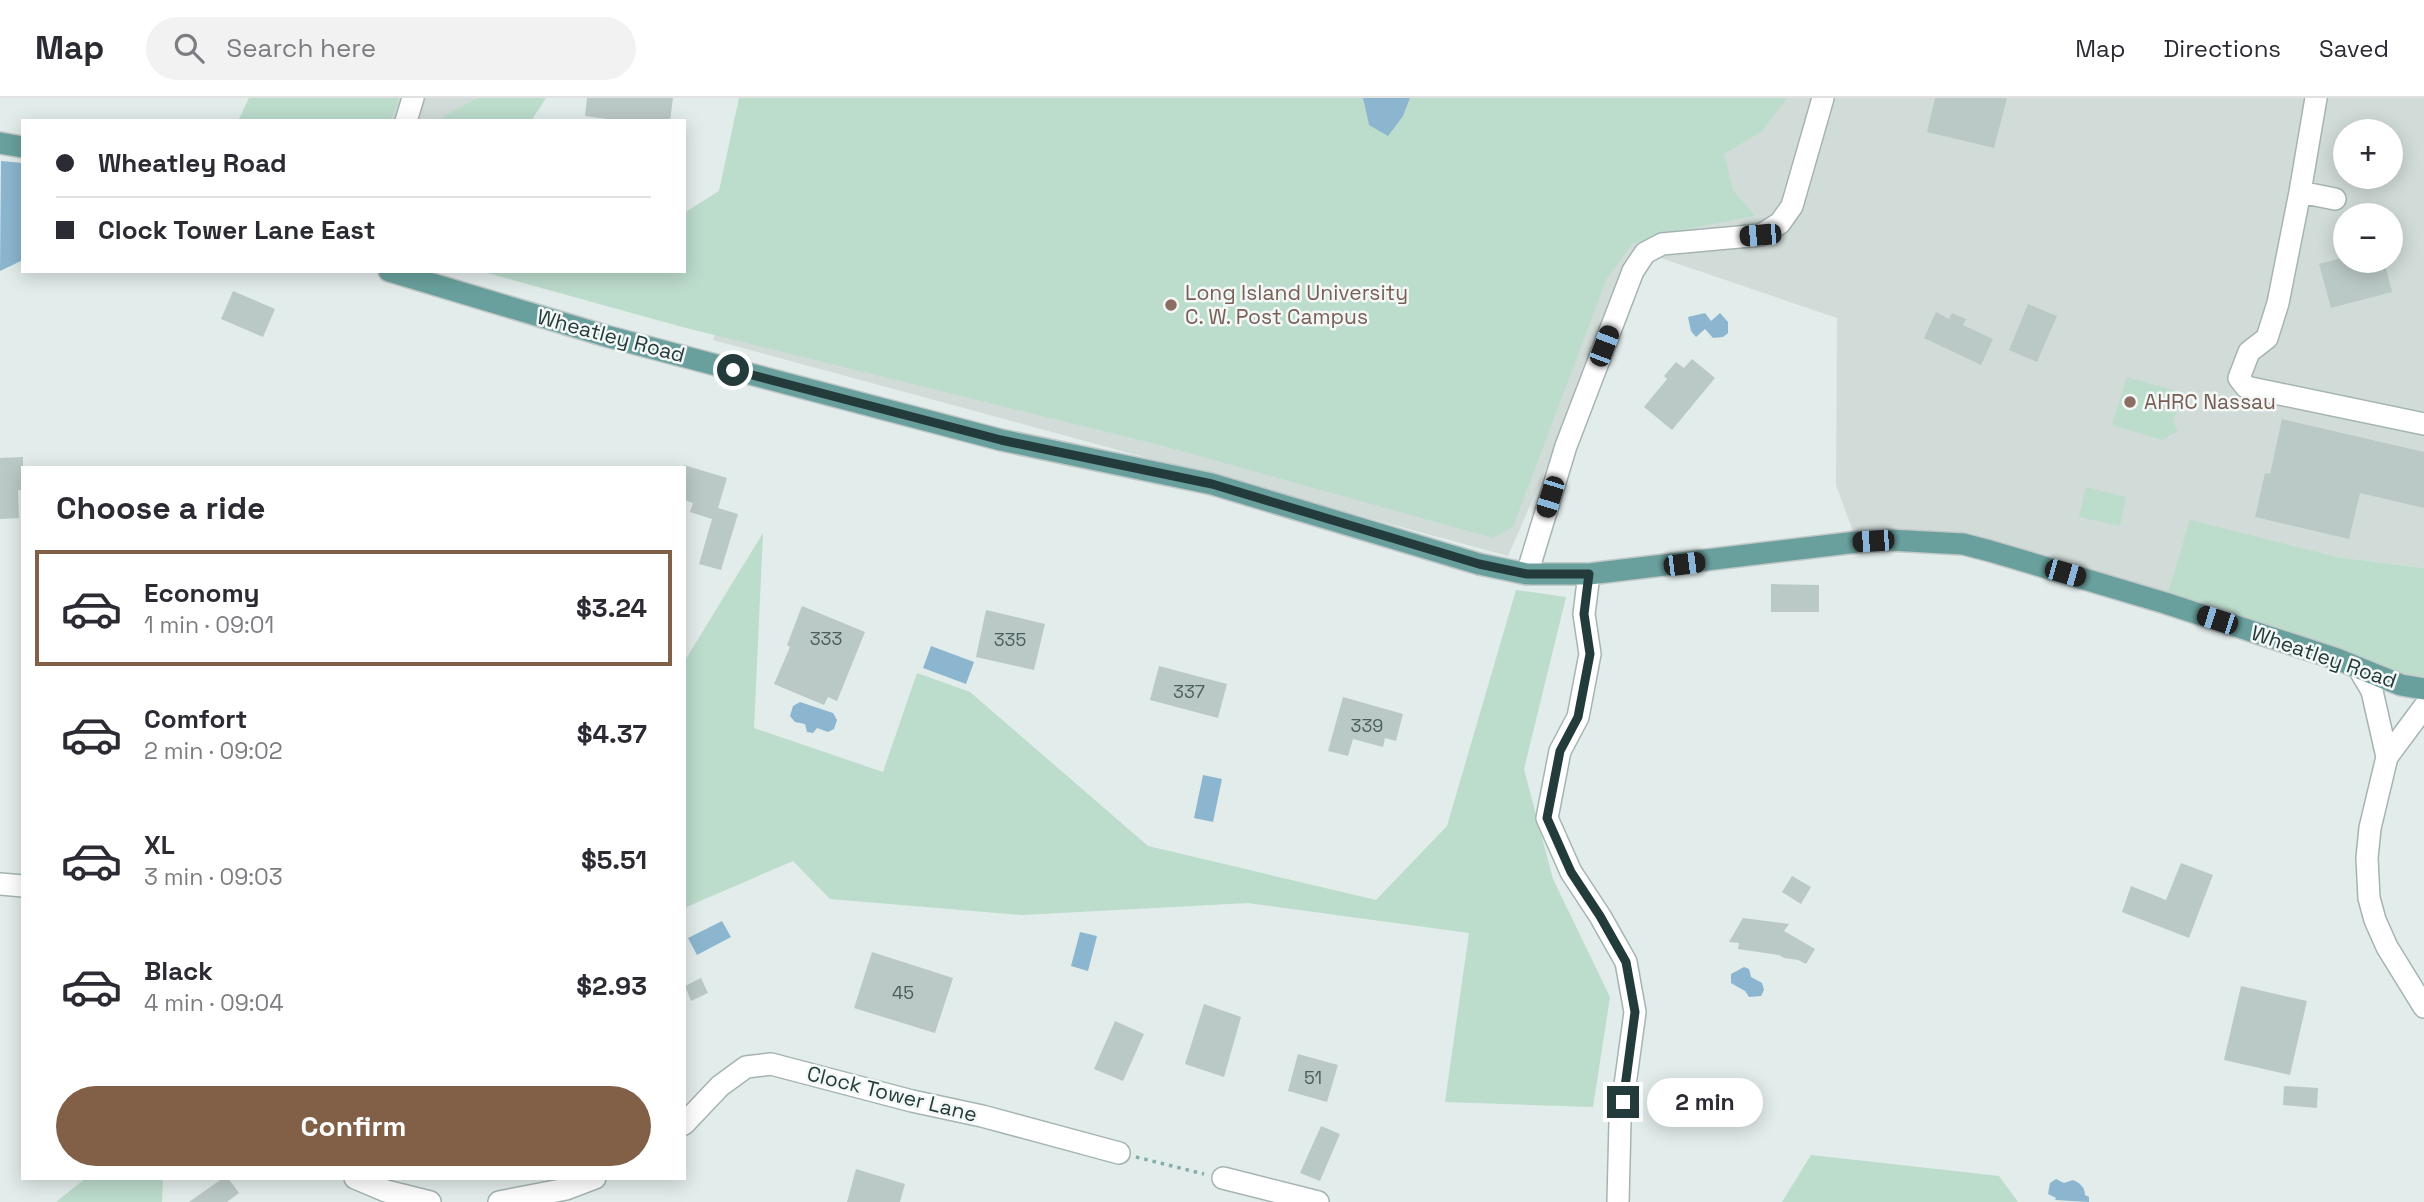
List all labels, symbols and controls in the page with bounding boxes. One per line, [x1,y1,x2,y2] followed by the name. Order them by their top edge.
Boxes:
[146,17,636,80] search box
[35,27,104,69] text: Map
[170,29,208,67] icon: search
[226,31,376,65] text: Search here
[2075,33,2125,64] text: Map
[2163,33,2281,64] text: Directions
[2319,33,2389,64] text: Saved
[2333,119,2403,273] map controls
[2333,119,2403,189] button: +
[98,146,287,180] text: Wheatley Road
[2333,203,2403,273] button: −
[98,213,376,247] text: Clock Tower Lane East
[1739,223,1782,247] car
[1185,279,1408,330] place label: Long Island University C. W. Post Campus
[1163,297,1179,313] marker: Long Island University C. W. Post Campus
[534,303,688,368] street label: Wheatley Road
[1587,323,1622,369] car
[717,354,749,386] route start
[2144,388,2276,415] place label: AHRC Nassau
[2122,394,2138,410] marker: AHRC Nassau
[1534,474,1567,520] car
[56,488,266,528] text: Choose a ride
[1852,529,1895,553] car
[1662,551,1707,577] car
[2042,557,2089,589] car
[144,576,260,610] text: Economy
[60,577,123,640] icon: car
[576,591,647,625] text: $3.24
[2194,604,2241,636] car
[144,610,274,640] text: 1 min · 09:01
[2248,619,2400,694] street label: Wheatley Road
[810,627,842,650] house number: 333
[994,628,1026,651] house number: 335
[1173,680,1205,703] house number: 337
[144,702,247,736] text: Comfort
[60,703,123,766] icon: car
[1351,714,1383,737] house number: 339
[577,717,647,751] text: $4.37
[144,736,283,766] text: 2 min · 09:02
[144,828,175,862] text: XL
[60,829,123,892] icon: car
[581,843,647,877] text: $5.51
[144,862,283,892] text: 3 min · 09:03
[144,954,213,988] text: Black
[60,955,123,1018] icon: car
[576,969,647,1003] text: $2.93
[892,981,914,1004] house number: 45
[144,988,284,1018] text: 4 min · 09:04
[804,1059,980,1128] street label: Clock Tower Lane
[1304,1066,1322,1089] house number: 51
[1648,1077,1763,1126] callout: 2 min
[56,1086,651,1166] button: Confirm
[1607,1086,1639,1118] route end
[1675,1087,1735,1117] text: 2 min

